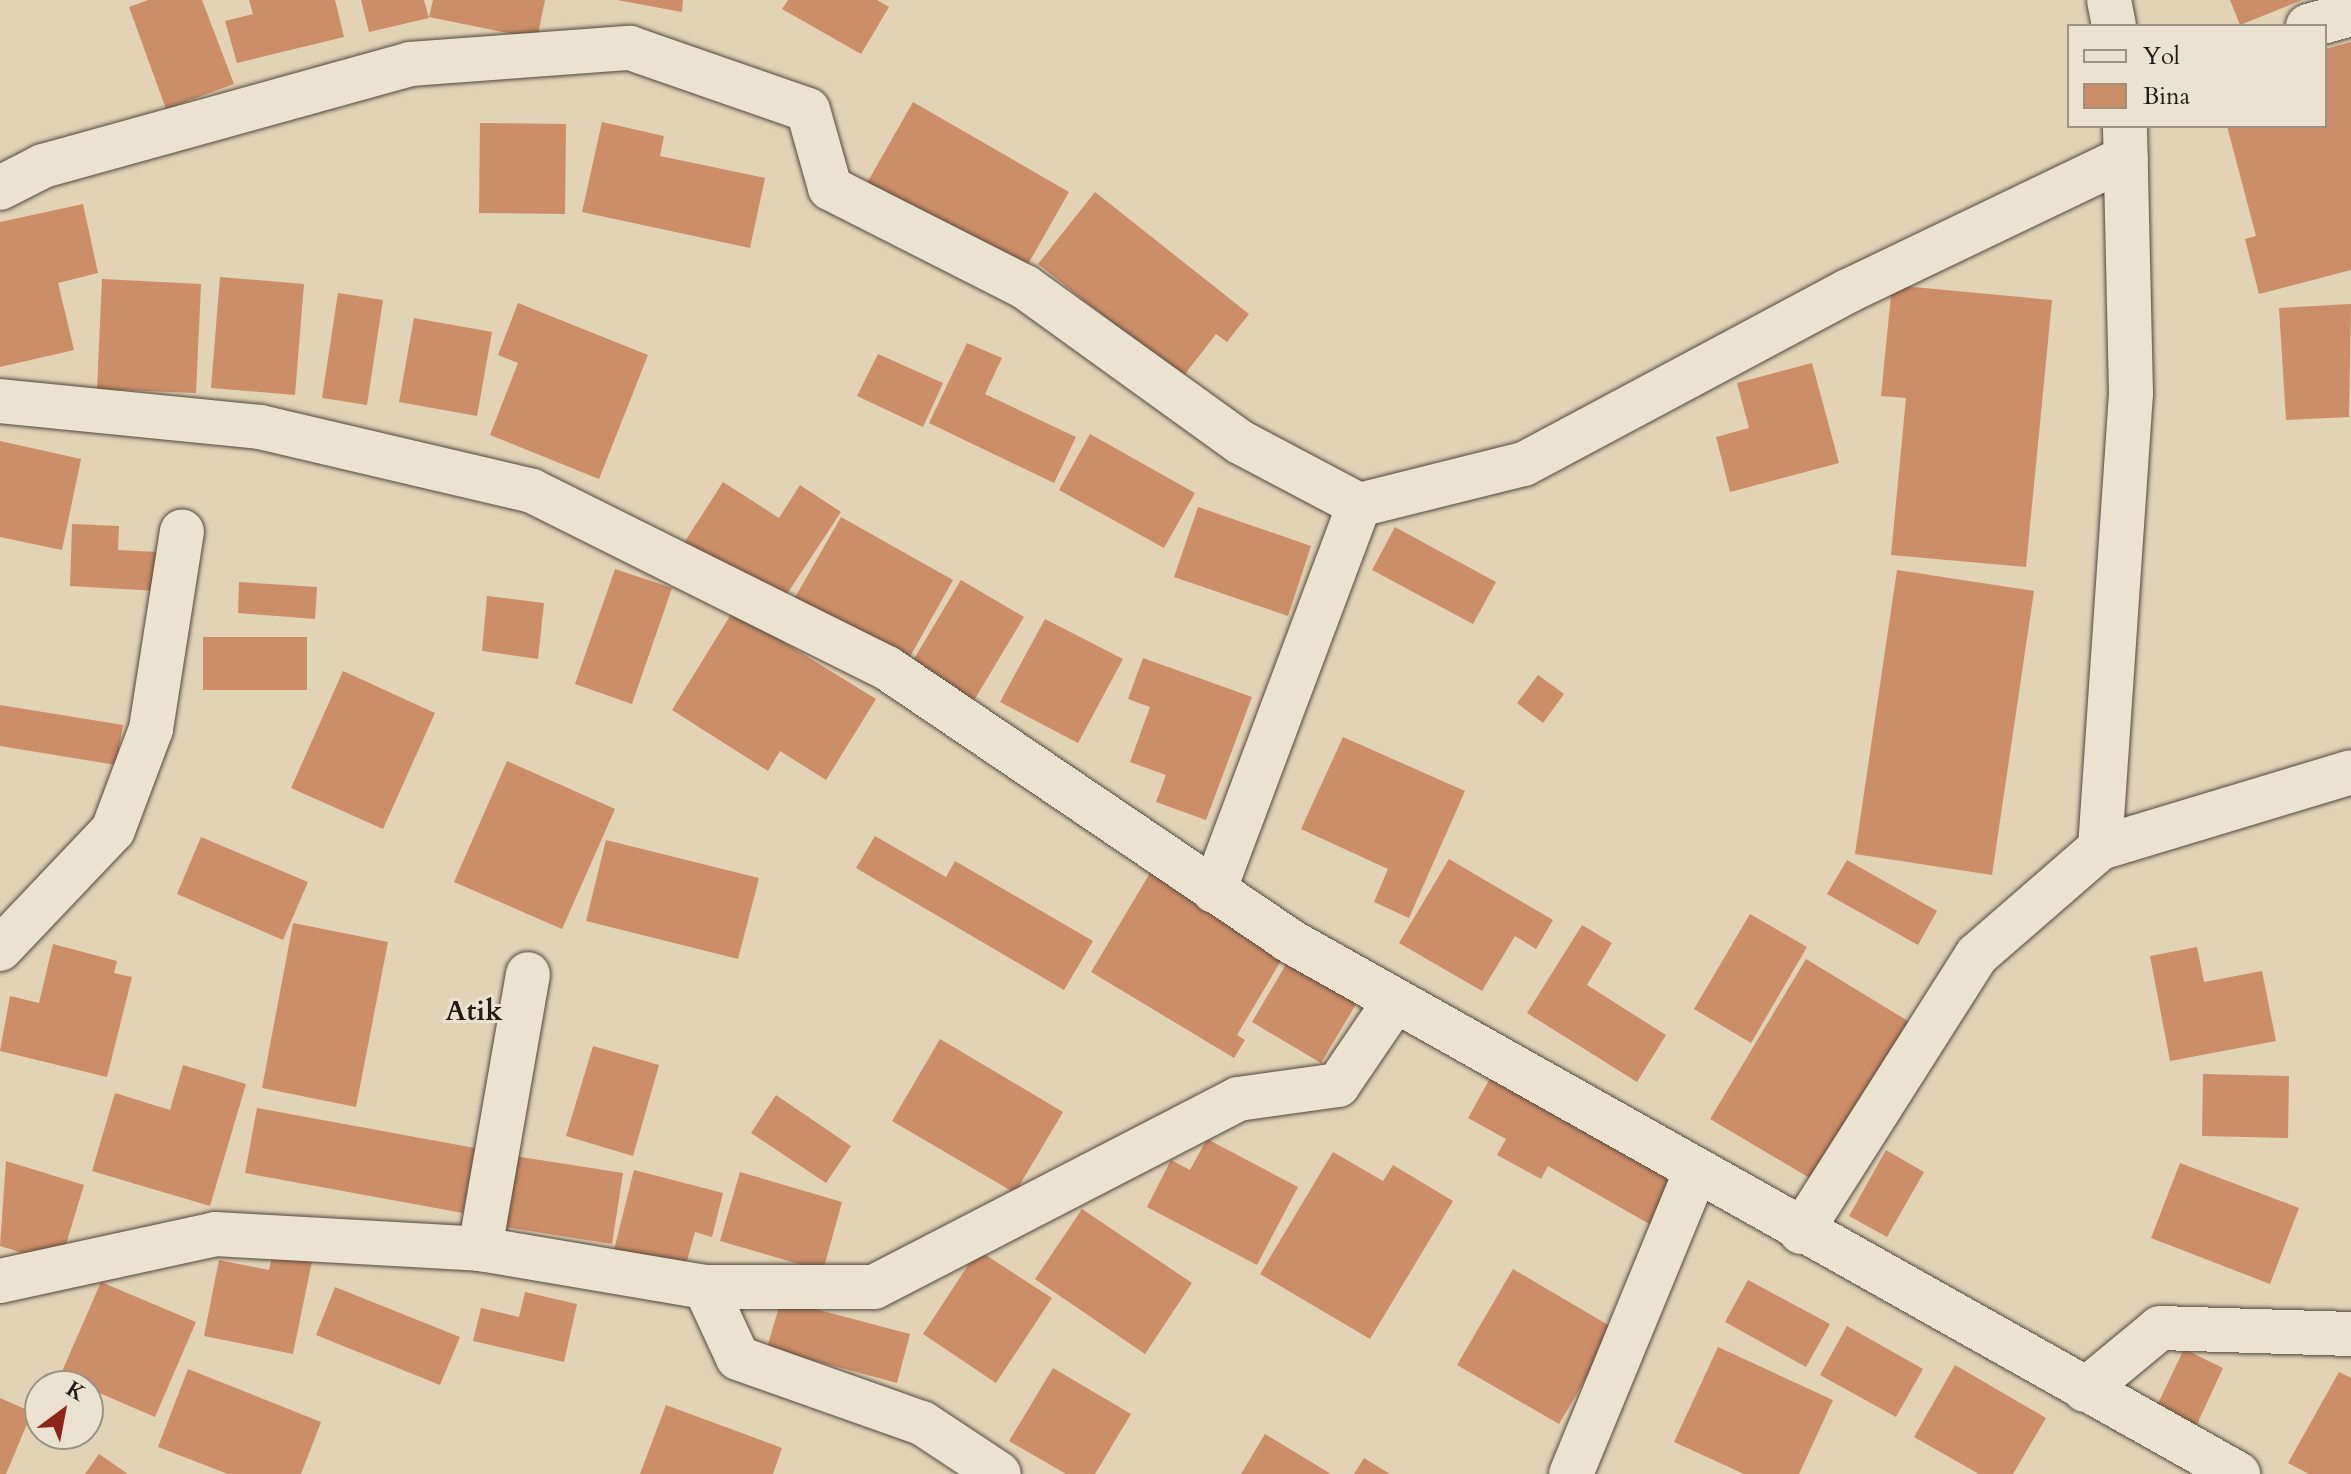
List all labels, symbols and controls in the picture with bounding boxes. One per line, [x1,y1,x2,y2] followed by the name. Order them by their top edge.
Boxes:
[2067,24,2327,128] legend
[2143,40,2180,73] text: Yol
[2143,80,2190,113] text: Bina
[445,994,503,1028] district label: Atik
[24,1370,104,1450] north arrow
[60,1374,91,1409] text: K

